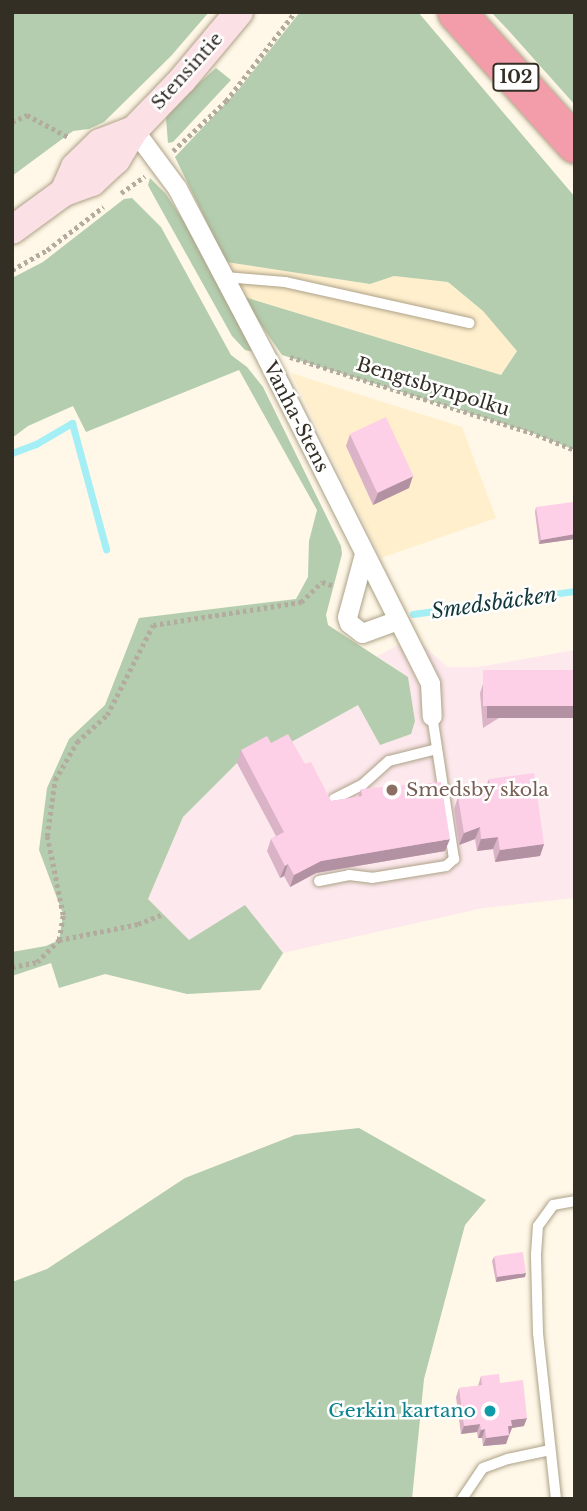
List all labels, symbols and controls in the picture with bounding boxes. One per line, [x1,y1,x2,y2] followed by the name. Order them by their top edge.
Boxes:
[146,28,228,114] street label: Stensintie
[491,62,540,92] road number: 102
[354,353,512,421] street label: Bengtsbynpolku
[258,358,334,476] street label: Vanha-Stens
[430,582,558,624] water label: Smedsbäcken
[406,779,549,801] place label: Smedsby skola
[384,782,400,798] marker: Smedsby skola
[328,1400,476,1422] place label: Gerkin kartano
[482,1403,498,1419] marker: Gerkin kartano

